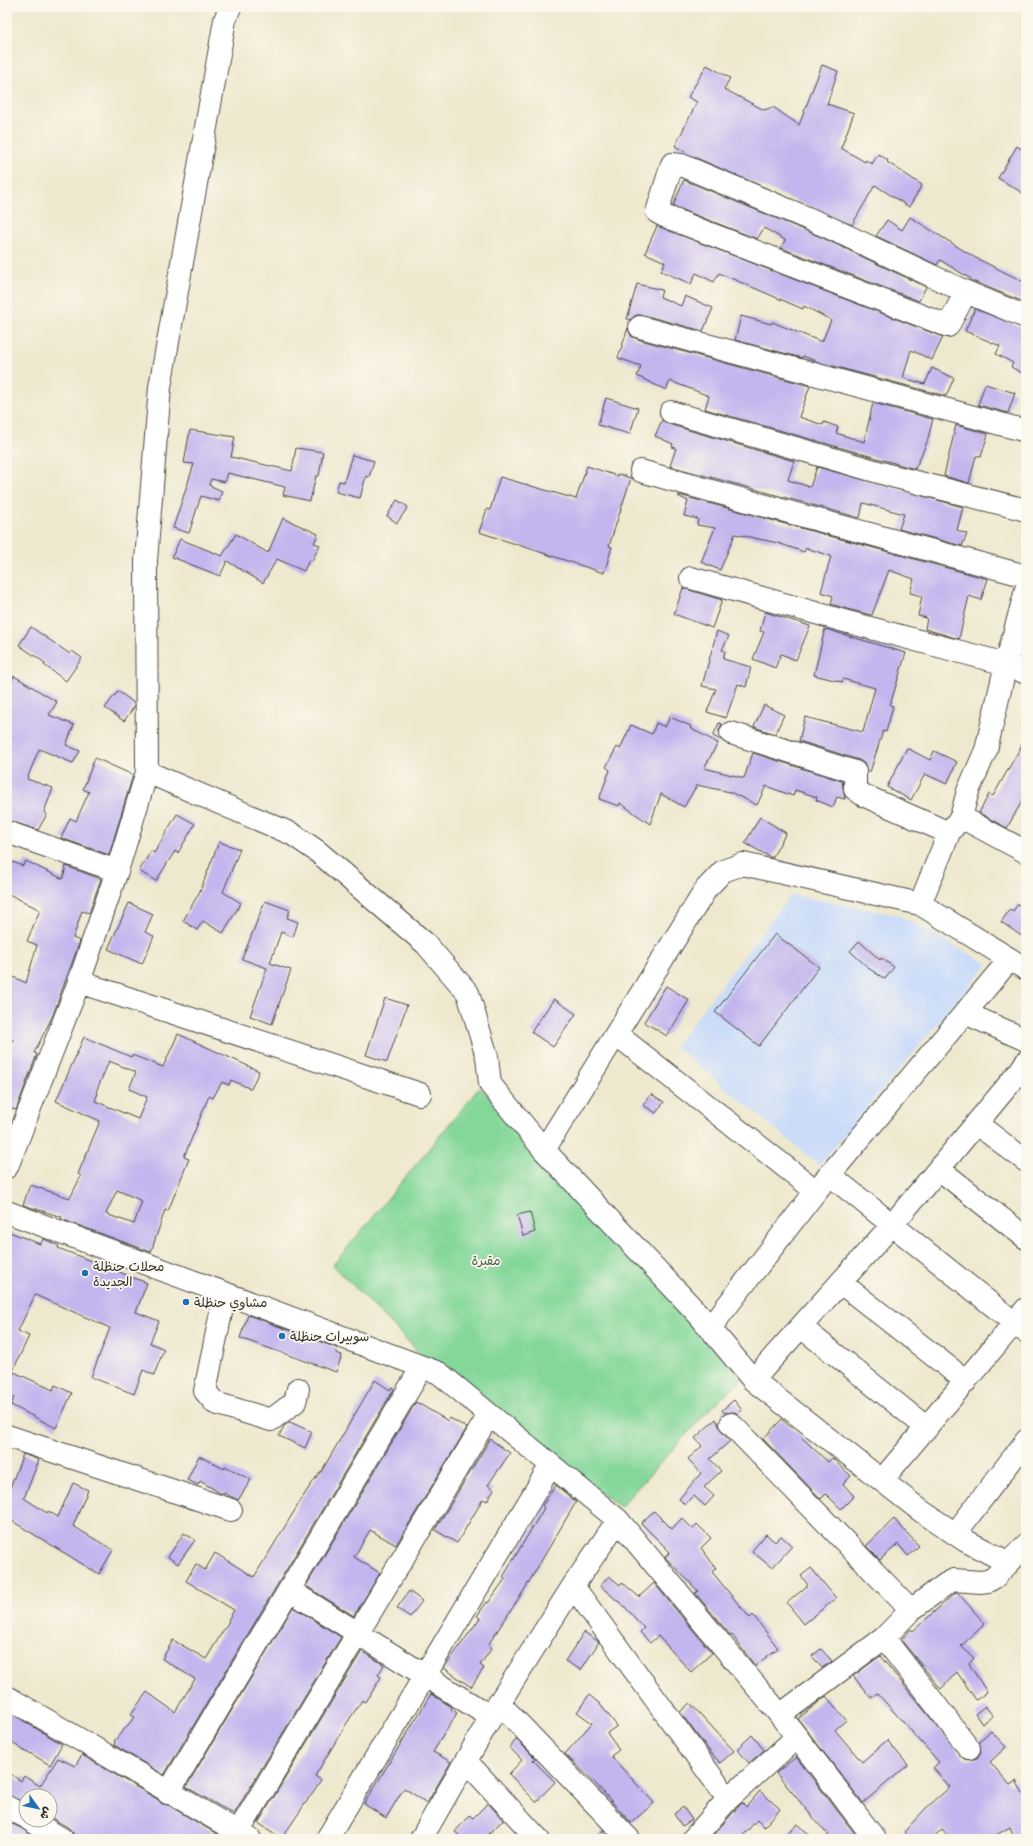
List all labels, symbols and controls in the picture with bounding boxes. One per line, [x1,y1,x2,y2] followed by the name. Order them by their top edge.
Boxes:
[471,1249,501,1272] park label: مقبرة
[93,1255,164,1293] place label: محلات حنظلة الجديدة
[80,1268,90,1278] marker: محلات حنظلة الجديدة
[194,1291,267,1314] place label: مشاوي حنظلة
[181,1297,191,1307] marker: مشاوي حنظلة
[290,1325,369,1348] place label: سوبيرات حنظلة
[277,1331,287,1341] marker: سوبيرات حنظلة
[18,1788,58,1828] north arrow
[35,1803,57,1823] text: ش

